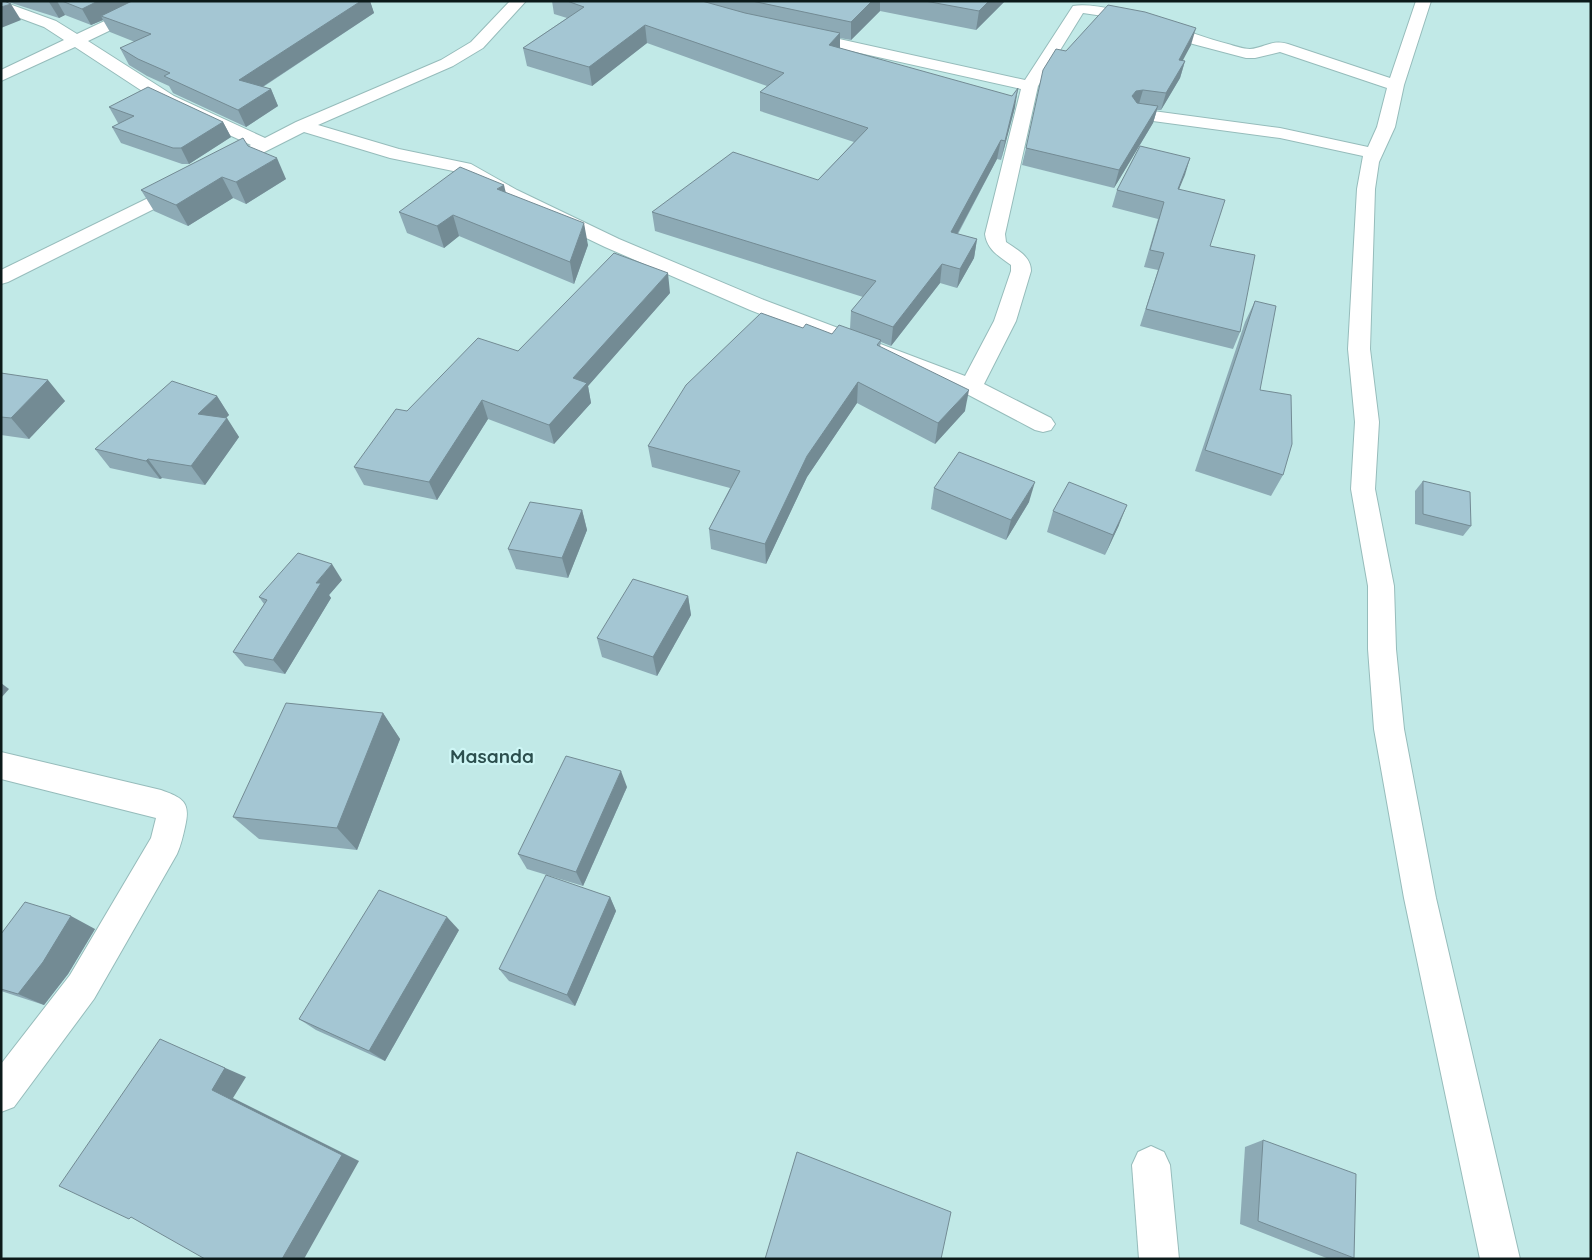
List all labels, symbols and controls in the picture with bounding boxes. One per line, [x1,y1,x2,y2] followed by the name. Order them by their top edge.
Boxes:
[450,744,534,768] district label: Masanda

